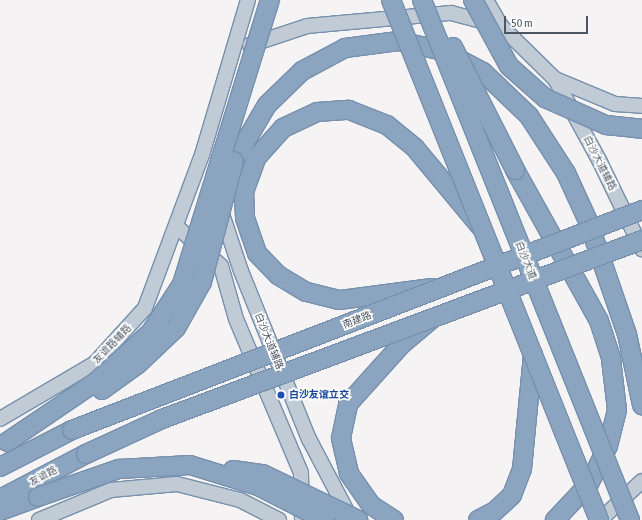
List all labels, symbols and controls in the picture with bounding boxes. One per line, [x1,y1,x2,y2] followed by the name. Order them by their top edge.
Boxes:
[506,8,590,34] scale bar
[511,16,533,30] text: 50 m
[581,134,619,192] street label: 白沙大道辅路
[513,239,539,281] street label: 白沙大道
[341,309,373,331] street label: 南建路
[252,311,286,371] street label: 白沙大道辅路
[90,322,134,366] street label: 友谊路辅路
[289,389,349,401] place label: 白沙友谊立交
[276,390,286,400] marker: 白沙友谊立交
[27,464,59,488] street label: 友谊路

